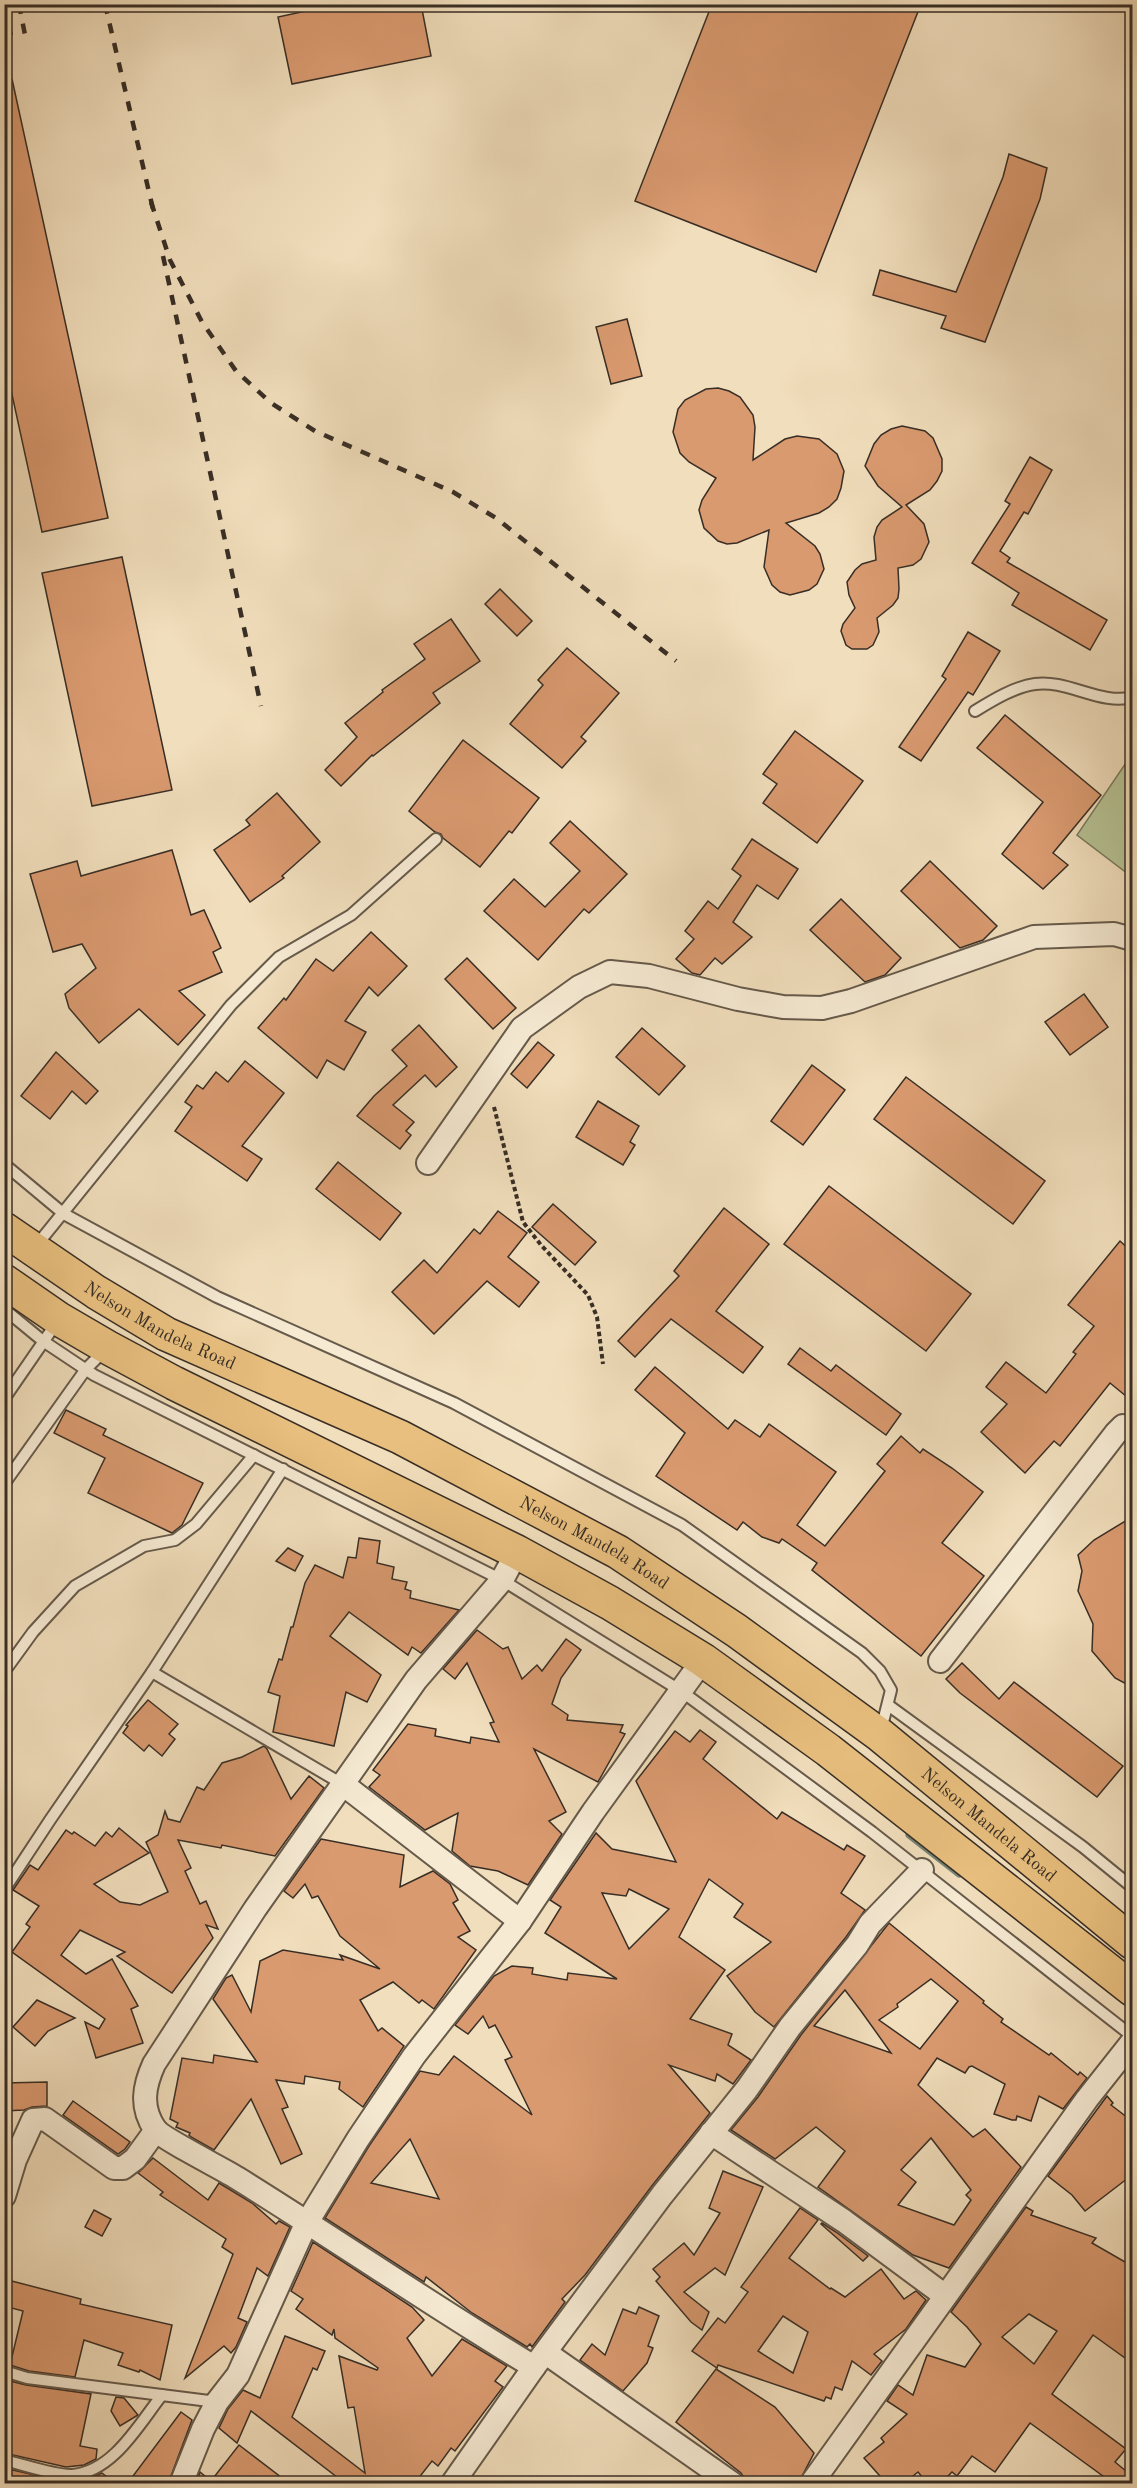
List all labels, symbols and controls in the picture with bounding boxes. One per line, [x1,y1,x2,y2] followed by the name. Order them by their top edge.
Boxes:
[80,1279,238,1374] street label: Nelson Mandela Road
[516,1494,672,1593] street label: Nelson Mandela Road
[917,1765,1059,1886] street label: Nelson Mandela Road

